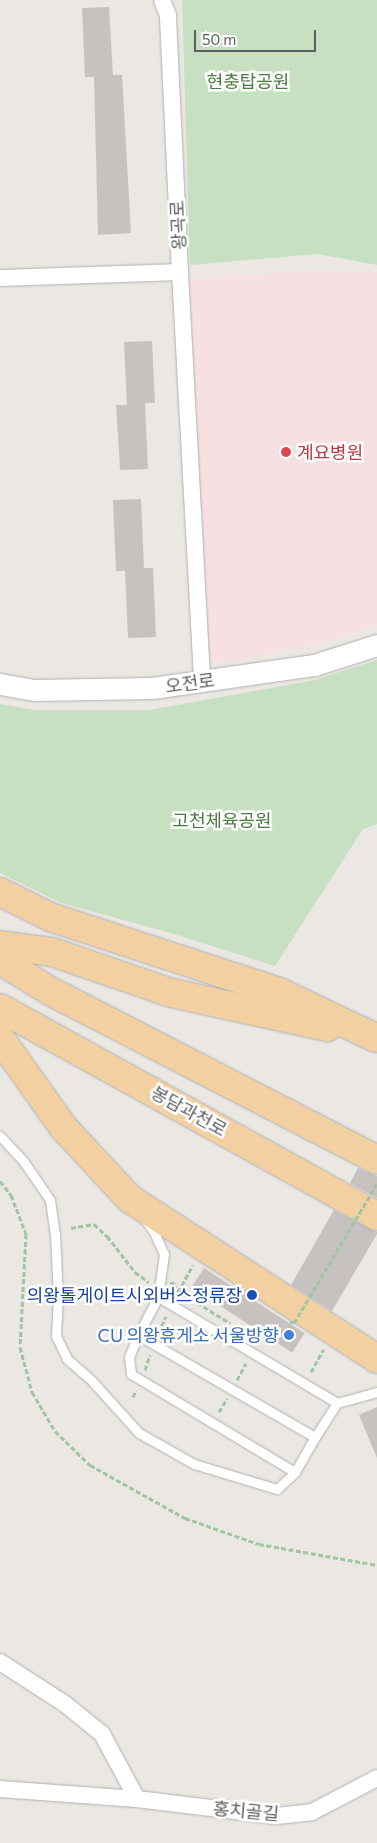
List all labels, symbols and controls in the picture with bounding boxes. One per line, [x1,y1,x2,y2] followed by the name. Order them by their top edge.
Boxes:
[197,20,320,52] scale bar
[202,30,236,48] text: 50 m
[207,70,289,92] park label: 현충탑공원
[166,200,190,250] street label: 왕곡로
[297,441,363,463] place label: 계요병원
[279,445,293,459] marker: 계요병원
[164,669,216,697] street label: 오전로
[172,809,272,831] park label: 고천체육공원
[148,1081,230,1141] street label: 봉담과천로
[27,1284,242,1306] place label: 의왕톨게이트시외버스정류장
[246,1289,258,1301] marker: 의왕톨게이트시외버스정류장
[98,1324,279,1346] place label: CU 의왕휴게소 서울방향
[283,1329,295,1341] marker: CU 의왕휴게소 서울방향
[212,1797,280,1825] street label: 홍치골길

